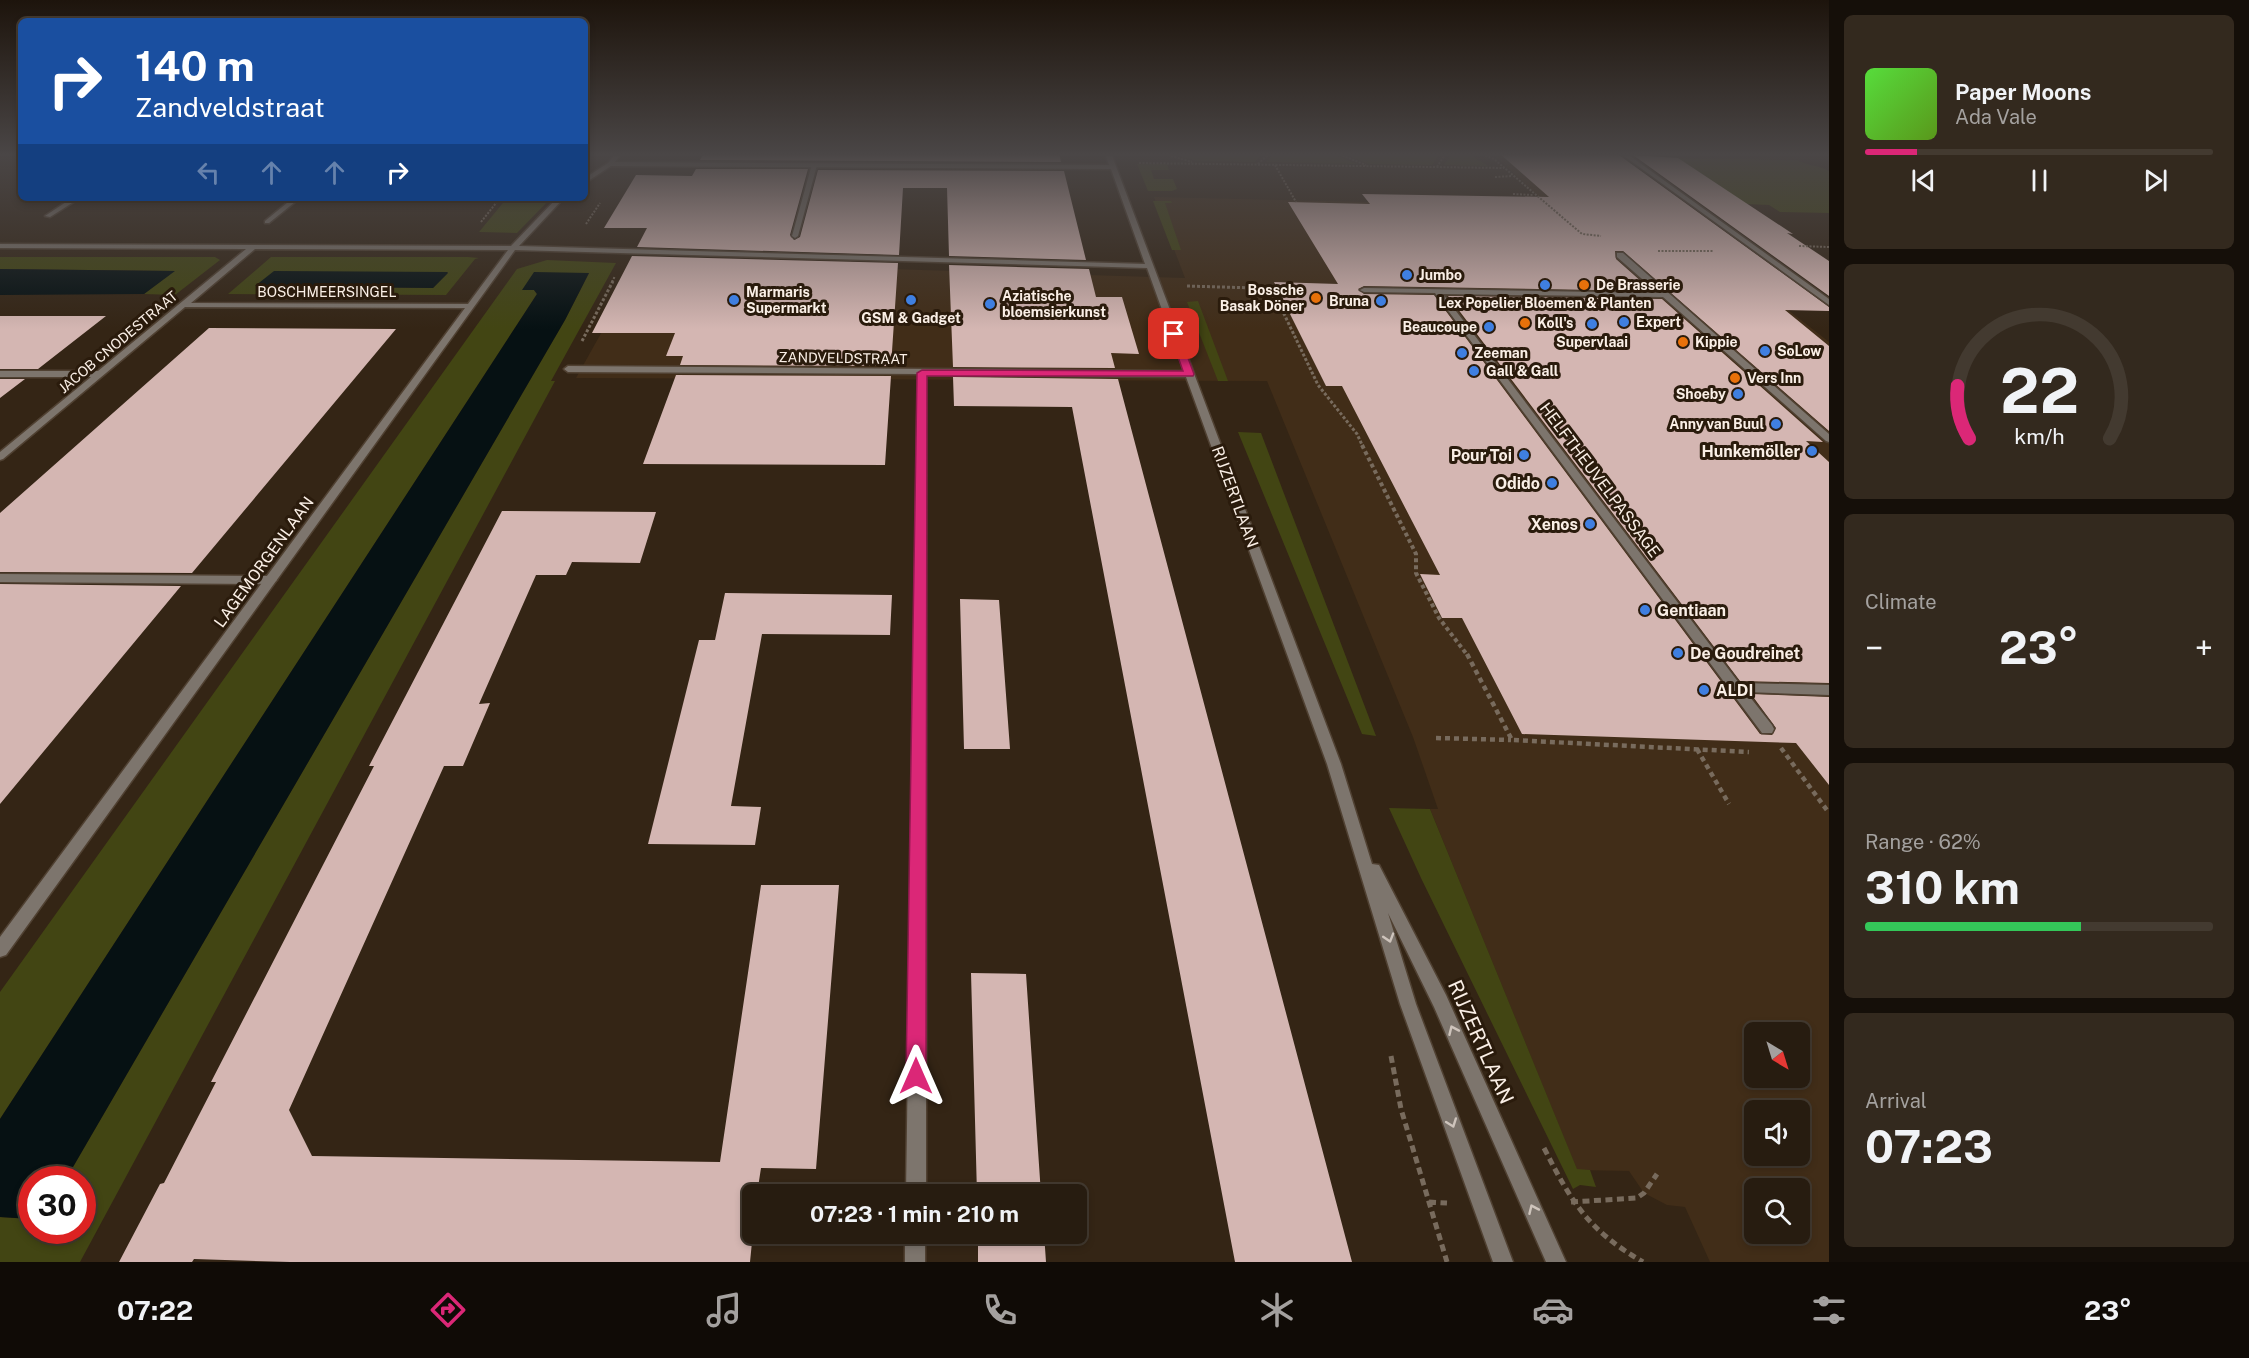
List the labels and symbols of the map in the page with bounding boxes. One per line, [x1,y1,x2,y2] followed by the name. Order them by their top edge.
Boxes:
[1419,267,1462,283] place label: Jumbo
[1400,268,1414,282] marker: Jumbo
[1596,277,1681,293] place label: De Brasserie
[1538,278,1552,292] marker: Lex Popelier Bloemen & Planten
[1577,278,1591,292] marker: De Brasserie
[1220,282,1304,314] place label: Bossche Basak Döner
[257,284,397,300] street label: BOSCHMEERSINGEL
[746,284,827,316] place label: Marmaris Supermarkt
[55,288,181,396] street label: JACOB CNODESTRAAT
[1002,288,1106,320] place label: Aziatische bloemsierkunst
[1309,291,1323,305] marker: Bossche Basak Döner
[727,293,741,307] marker: Marmaris Supermarkt
[904,293,918,307] marker: GSM & Gadget
[1329,293,1369,309] place label: Bruna
[1374,294,1388,308] marker: Bruna
[1438,295,1652,311] place label: Lex Popelier Bloemen & Planten
[983,297,997,311] marker: Aziatische bloemsierkunst
[1148,308,1199,359] pin
[861,310,961,326] place label: GSM & Gadget
[1636,314,1681,330] place label: Expert
[1537,315,1573,331] place label: Koll's
[1617,315,1631,329] marker: Expert
[1518,316,1532,330] marker: Koll's
[1585,317,1599,331] marker: Supervlaai
[1402,319,1477,335] place label: Beaucoupe
[1482,320,1496,334] marker: Beaucoupe
[1556,334,1628,350] place label: Supervlaai
[1695,334,1738,350] place label: Kippie
[1676,335,1690,349] marker: Kippie
[1777,343,1821,359] place label: SoLow
[1758,344,1772,358] marker: SoLow
[1474,345,1528,361] place label: Zeeman
[1455,346,1469,360] marker: Zeeman
[778,349,908,367] street label: ZANDVELDSTRAAT
[1486,363,1559,379] place label: Gall & Gall
[1467,364,1481,378] marker: Gall & Gall
[1747,370,1801,386] place label: Vers Inn
[1728,371,1742,385] marker: Vers Inn
[1676,386,1726,402] place label: Shoeby
[1731,387,1745,401] marker: Shoeby
[1536,399,1664,561] street label: HELFTHEUVELPASSAGE
[1669,416,1764,432] place label: Anny van Buul
[1769,417,1783,431] marker: Anny van Buul
[1701,442,1800,461] place label: Hunkemöller
[1208,444,1262,550] street label: RIJZERTLAAN
[1805,444,1819,458] marker: Hunkemöller
[1451,446,1512,465] place label: Pour Toi
[1517,448,1531,462] marker: Pour Toi
[1495,474,1540,493] place label: Odido
[1545,476,1559,490] marker: Odido
[210,493,318,631] street label: LAGEMORGENLAAN
[1531,515,1578,534] place label: Xenos
[1583,517,1597,531] marker: Xenos
[1657,601,1726,620] place label: Gentiaan
[1638,603,1652,617] marker: Gentiaan
[1690,644,1800,663] place label: De Goudreinet
[1671,646,1685,660] marker: De Goudreinet
[1716,681,1753,700] place label: ALDI
[1697,683,1711,697] marker: ALDI
[1382,932,1394,943] one-way arrow
[1443,976,1519,1108] street label: RIJZERTLAAN
[1744,1022,1810,1088] north arrow
[1449,1026,1461,1037] one-way arrow
[884,1044,948,1108] position arrow
[1444,1117,1457,1128] one-way arrow
[18,1166,96,1244] speed limit sign: 30
[1528,1204,1540,1215] one-way arrow

